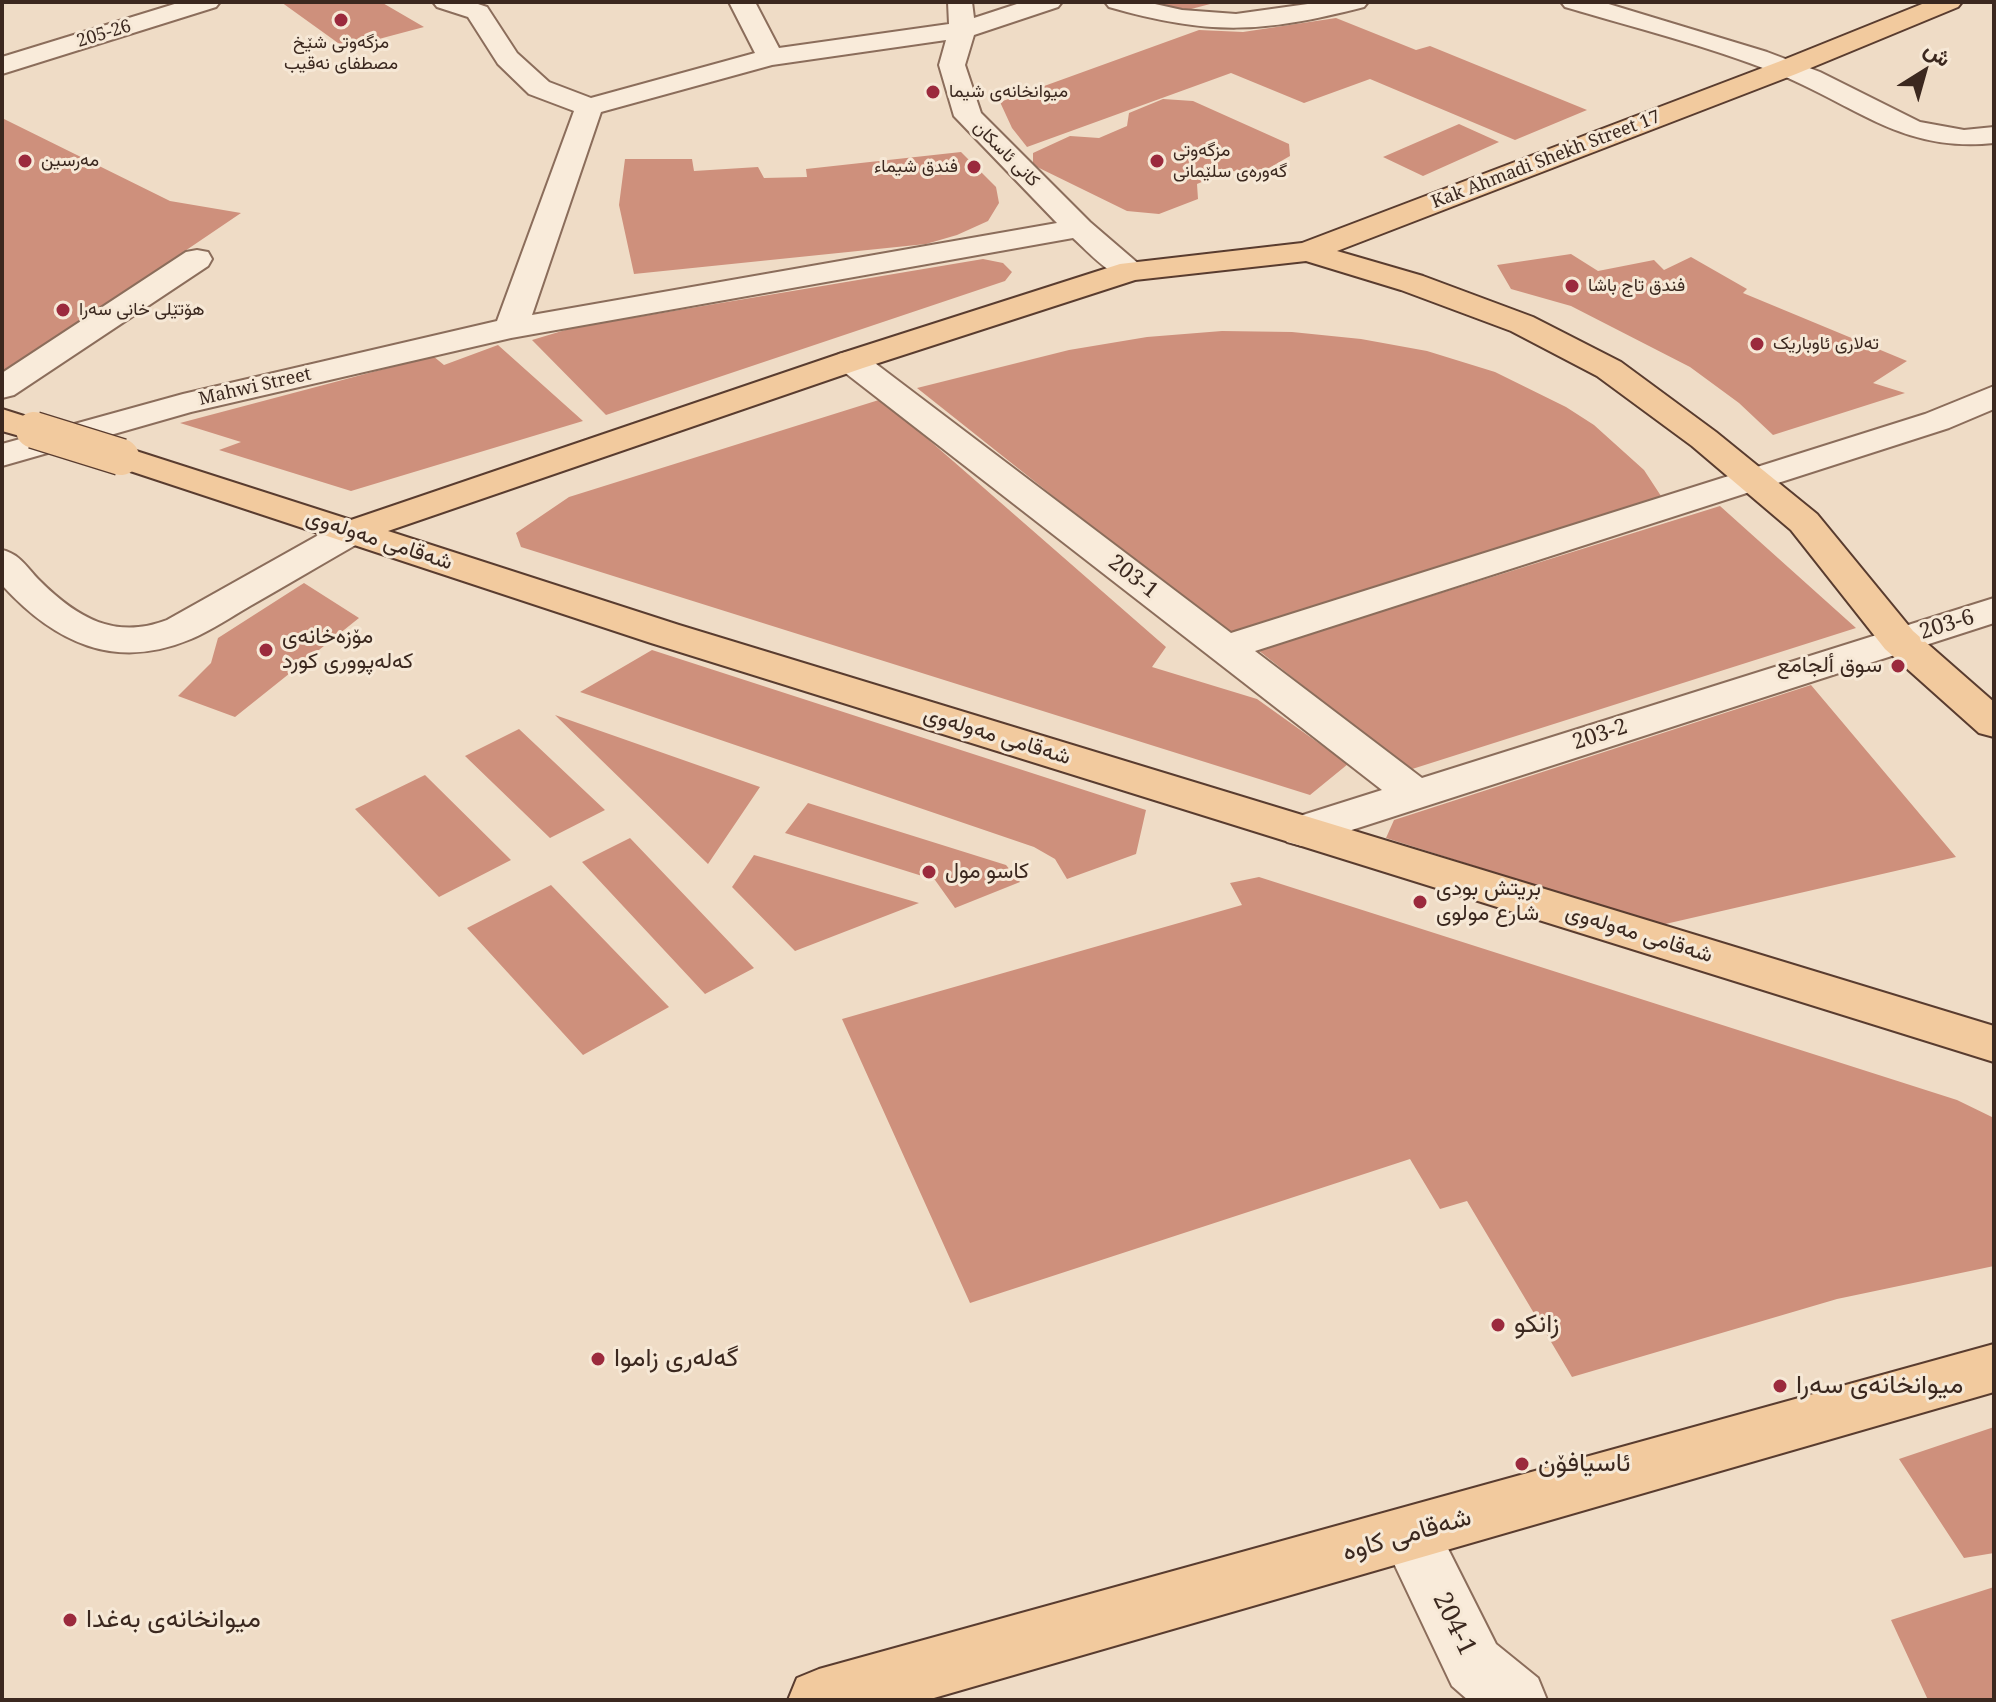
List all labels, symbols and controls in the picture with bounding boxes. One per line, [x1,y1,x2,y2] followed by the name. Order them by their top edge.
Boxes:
[332,11,350,29] marker: مزگە‌وتی شێخ مصطفای نە‌قیب
[74,16,134,52] street label: 205-26
[284,32,398,74] place label: مزگە‌وتی شێخ مصطفای نە‌قیب
[1884,32,1964,112] north arrow
[1919,33,1958,73] text: ش
[949,81,1068,103] place label: میوانخانەی شیما
[924,83,942,101] marker: میوانخانەی شیما
[1429,106,1663,214] street label: Kak Ahmadi Shekh Street 17
[968,116,1044,192] street label: کانی ئاسکان
[1173,140,1287,182] place label: مزگەوتی گەورەی سلێمانی
[41,150,99,172] place label: مەرسین
[16,152,34,170] marker: مەرسین
[1148,152,1166,170] marker: مزگەوتی گەورەی سلێمانی
[874,156,958,178] place label: فندق شيماء
[965,158,983,176] marker: فندق شيماء
[1588,275,1685,297] place label: فندق تاج باشا
[1563,277,1581,295] marker: فندق تاج باشا
[79,299,205,321] place label: هۆتێلی خانی سەرا
[54,301,72,319] marker: هۆتێلی خانی سەرا
[1773,333,1879,355] place label: تەلاری ئاوباریک
[1748,335,1766,353] marker: تەلاری ئاوباریک
[197,364,313,410] street label: Mahwi Street
[302,504,456,576] street label: شەقامی مەولەوی
[1103,549,1163,605] street label: 203-1
[1916,604,1978,646] street label: 203-6
[282,624,413,676] place label: مۆزەخانەی کەلەپووری کورد
[257,641,275,659] marker: مۆزەخانەی کەلەپووری کورد
[1777,653,1882,679] place label: سوق ألجامع
[1889,657,1907,675] marker: سوق ألجامع
[920,701,1074,771] street label: شەقامی مەولەوی
[1569,714,1631,756] street label: 203-2
[945,859,1029,885] place label: كاسو مول
[920,863,938,881] marker: كاسو مول
[1436,876,1541,928] place label: بريتش بودى شارع مولوى
[1411,893,1429,911] marker: بريتش بودى شارع مولوى
[1562,899,1716,969] street label: شەقامی مەولەوی
[1514,1309,1559,1341] place label: زانكو
[1489,1316,1507,1334] marker: زانكو
[614,1343,739,1375] place label: گەلەری زاموا
[589,1350,607,1368] marker: گەلەری زاموا
[1796,1370,1963,1402] place label: میوانخانەی سەرا
[1771,1377,1789,1395] marker: میوانخانەی سەرا
[1538,1448,1631,1480] place label: ئاسیافۆن
[1513,1455,1531,1473] marker: ئاسیافۆن
[1339,1502,1475,1568] street label: شەقامی کاوە
[1425,1587,1483,1661] street label: 204-1
[86,1604,261,1636] place label: میوانخانەی بەغدا
[61,1611,79,1629] marker: میوانخانەی بەغدا

